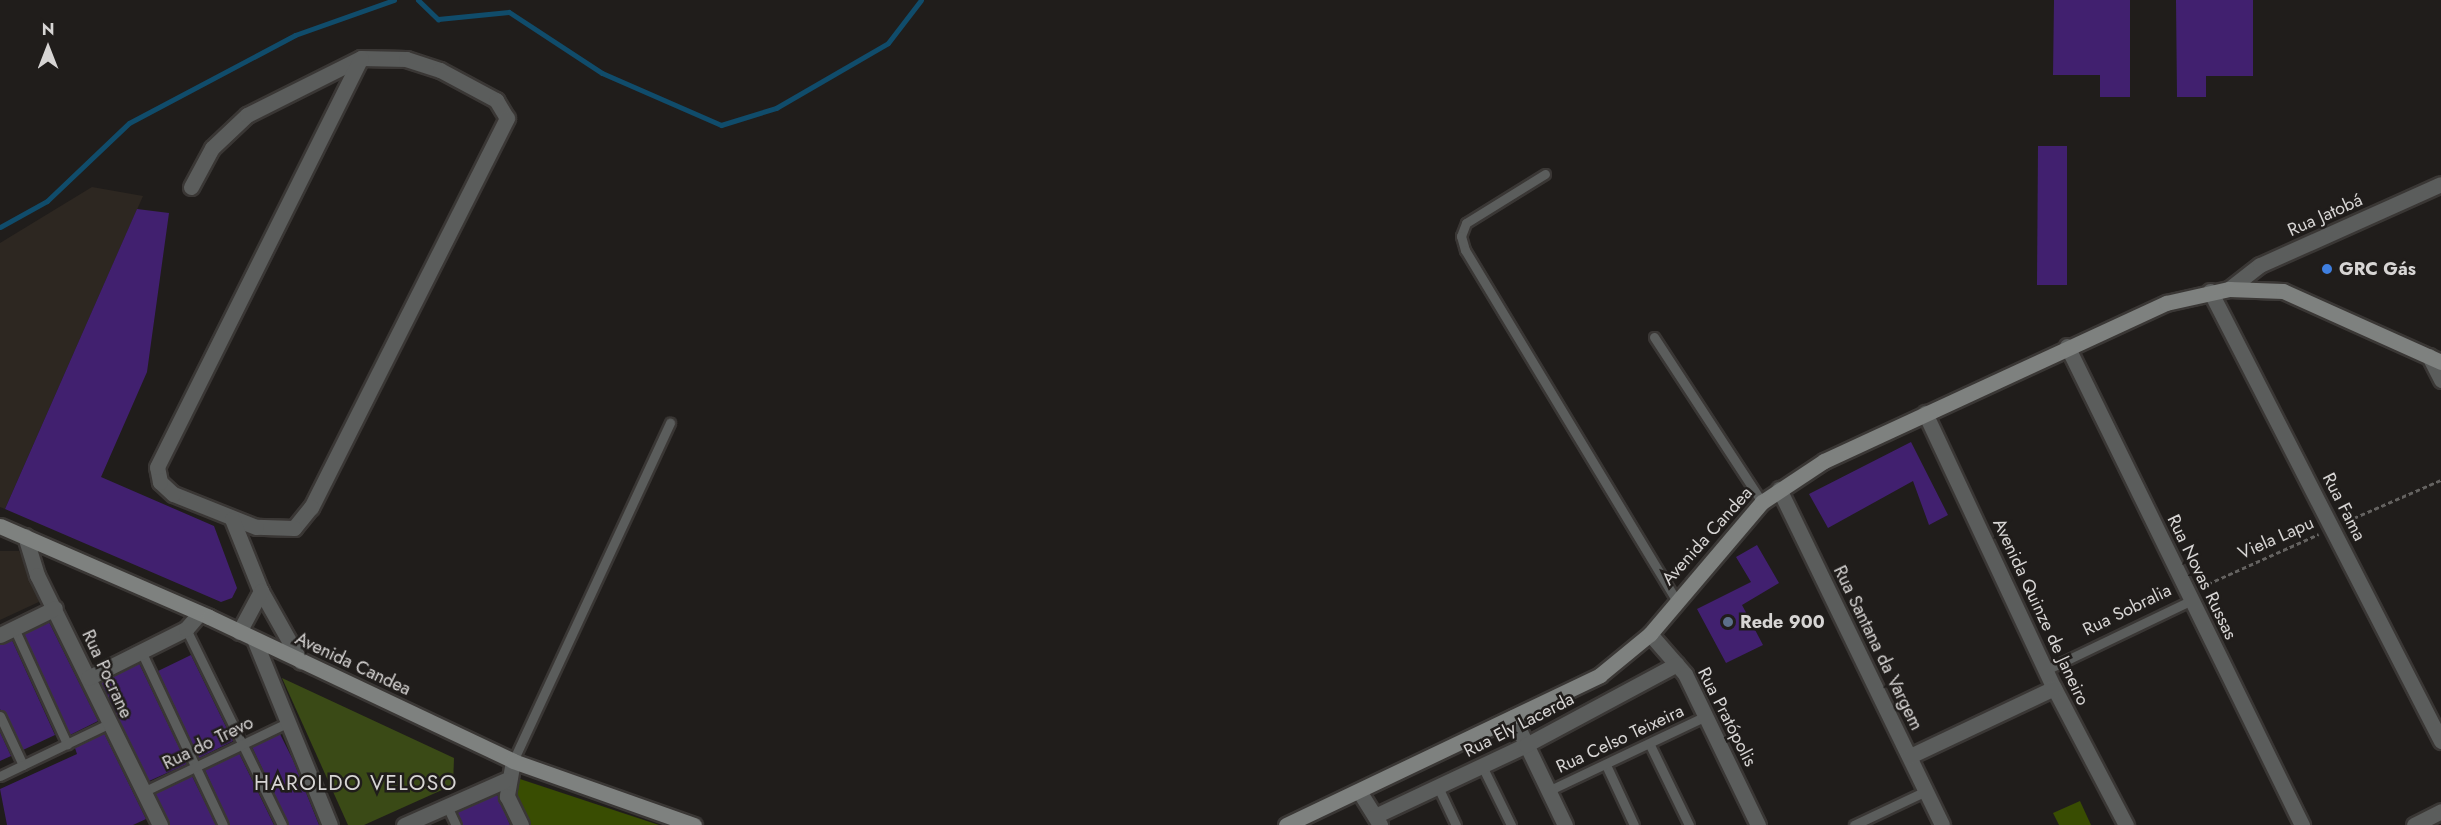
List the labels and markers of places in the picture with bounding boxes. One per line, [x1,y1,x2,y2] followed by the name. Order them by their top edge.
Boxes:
[2339,258,2416,280] place label: GRC Gás
[2320,262,2334,276] marker: GRC Gás
[1740,611,1825,633] place label: Rede 900
[1721,615,1735,629] marker: Rede 900

